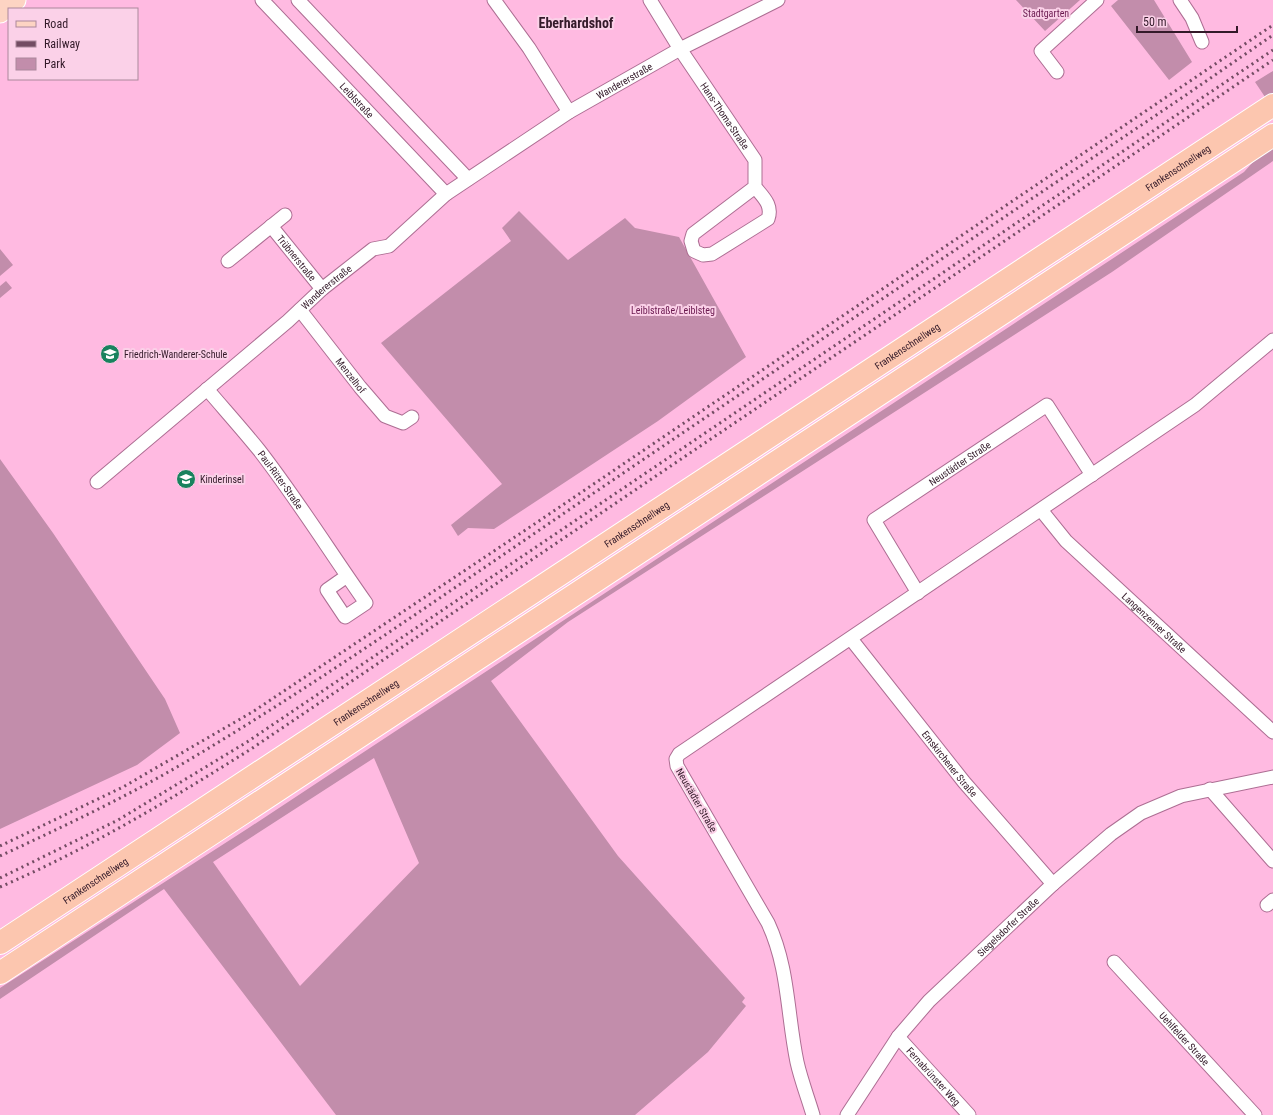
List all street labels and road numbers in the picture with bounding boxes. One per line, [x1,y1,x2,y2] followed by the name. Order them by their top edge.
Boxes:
[594,61,655,101] street label: Wandererstraße
[698,80,751,152] street label: Hans-Thoma-Straße
[337,81,376,120] street label: Leiblstraße
[1143,143,1213,193] street label: Frankenschnellweg
[275,233,318,283] street label: Trübnerstraße
[299,263,354,312] street label: Wandererstraße
[873,321,942,372] street label: Frankenschnellweg
[334,356,368,396] street label: Menzelhof
[927,439,993,488] street label: Neustädter Straße
[256,449,305,512] street label: Paul-Ritter-Straße
[602,499,671,550] street label: Frankenschnellweg
[1120,591,1189,655] street label: Langenzenner Straße
[332,677,401,728] street label: Frankenschnellweg
[920,729,980,799] street label: Emskirchener Straße
[674,766,719,834] street label: Neustädter Straße
[61,855,130,906] street label: Frankenschnellweg
[975,895,1041,959] street label: Siegelsdorfer Straße
[1157,1010,1211,1068] street label: Uehlfelder Straße
[904,1045,962,1108] street label: Fernabrünster Weg

